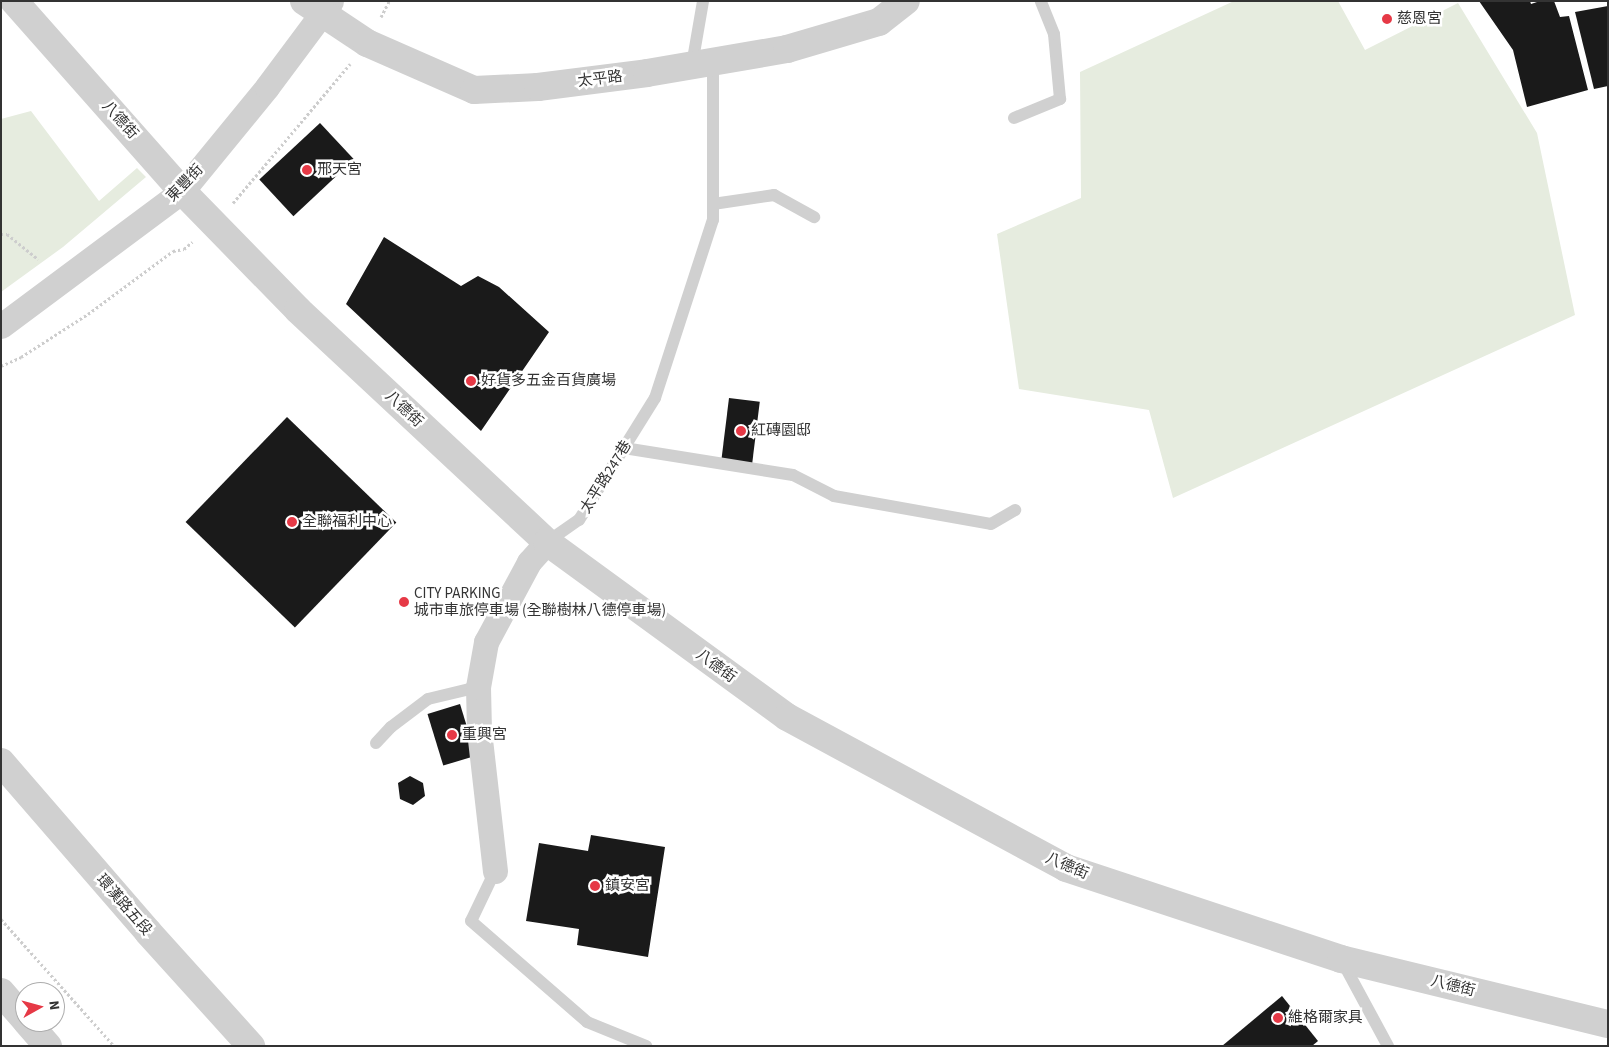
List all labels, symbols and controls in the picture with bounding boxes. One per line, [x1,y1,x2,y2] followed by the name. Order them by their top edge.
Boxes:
[1397,10,1442,28] place label: 慈恩宮
[1381,13,1393,25] marker: 慈恩宮
[577,67,623,91] street label: 太平路
[98,97,142,143] street label: 八德街
[163,161,207,205] street label: 東豐街
[317,161,362,179] place label: 邢天宮
[301,164,313,176] marker: 邢天宮
[481,372,616,390] place label: 好貨多五金百貨廣場
[465,375,477,387] marker: 好貨多五金百貨廣場
[381,387,427,431] street label: 八德街
[751,422,811,440] place label: 紅磚園邸
[735,425,747,437] marker: 紅磚園邸
[577,437,635,517] street label: 太平路247巷
[302,513,392,531] place label: 全聯福利中心
[286,516,298,528] marker: 全聯福利中心
[414,584,666,619] place label: CITY PARKING 城市車旅停車場 (全聯樹林八德停車場)
[398,596,410,608] marker: CITY PARKING 城市車旅停車場 (全聯樹林八德停車場)
[693,645,739,687] street label: 八德街
[462,726,507,744] place label: 重興宮
[446,729,458,741] marker: 重興宮
[1043,849,1091,883] street label: 八德街
[93,871,155,939] street label: 環漢路五段
[605,877,650,895] place label: 鎮安宮
[589,880,601,892] marker: 鎮安宮
[1429,972,1477,1000] street label: 八德街
[15,982,65,1032] north arrow
[43,999,64,1011] text: N
[1288,1009,1363,1027] place label: 維格爾家具
[1272,1012,1284,1024] marker: 維格爾家具

